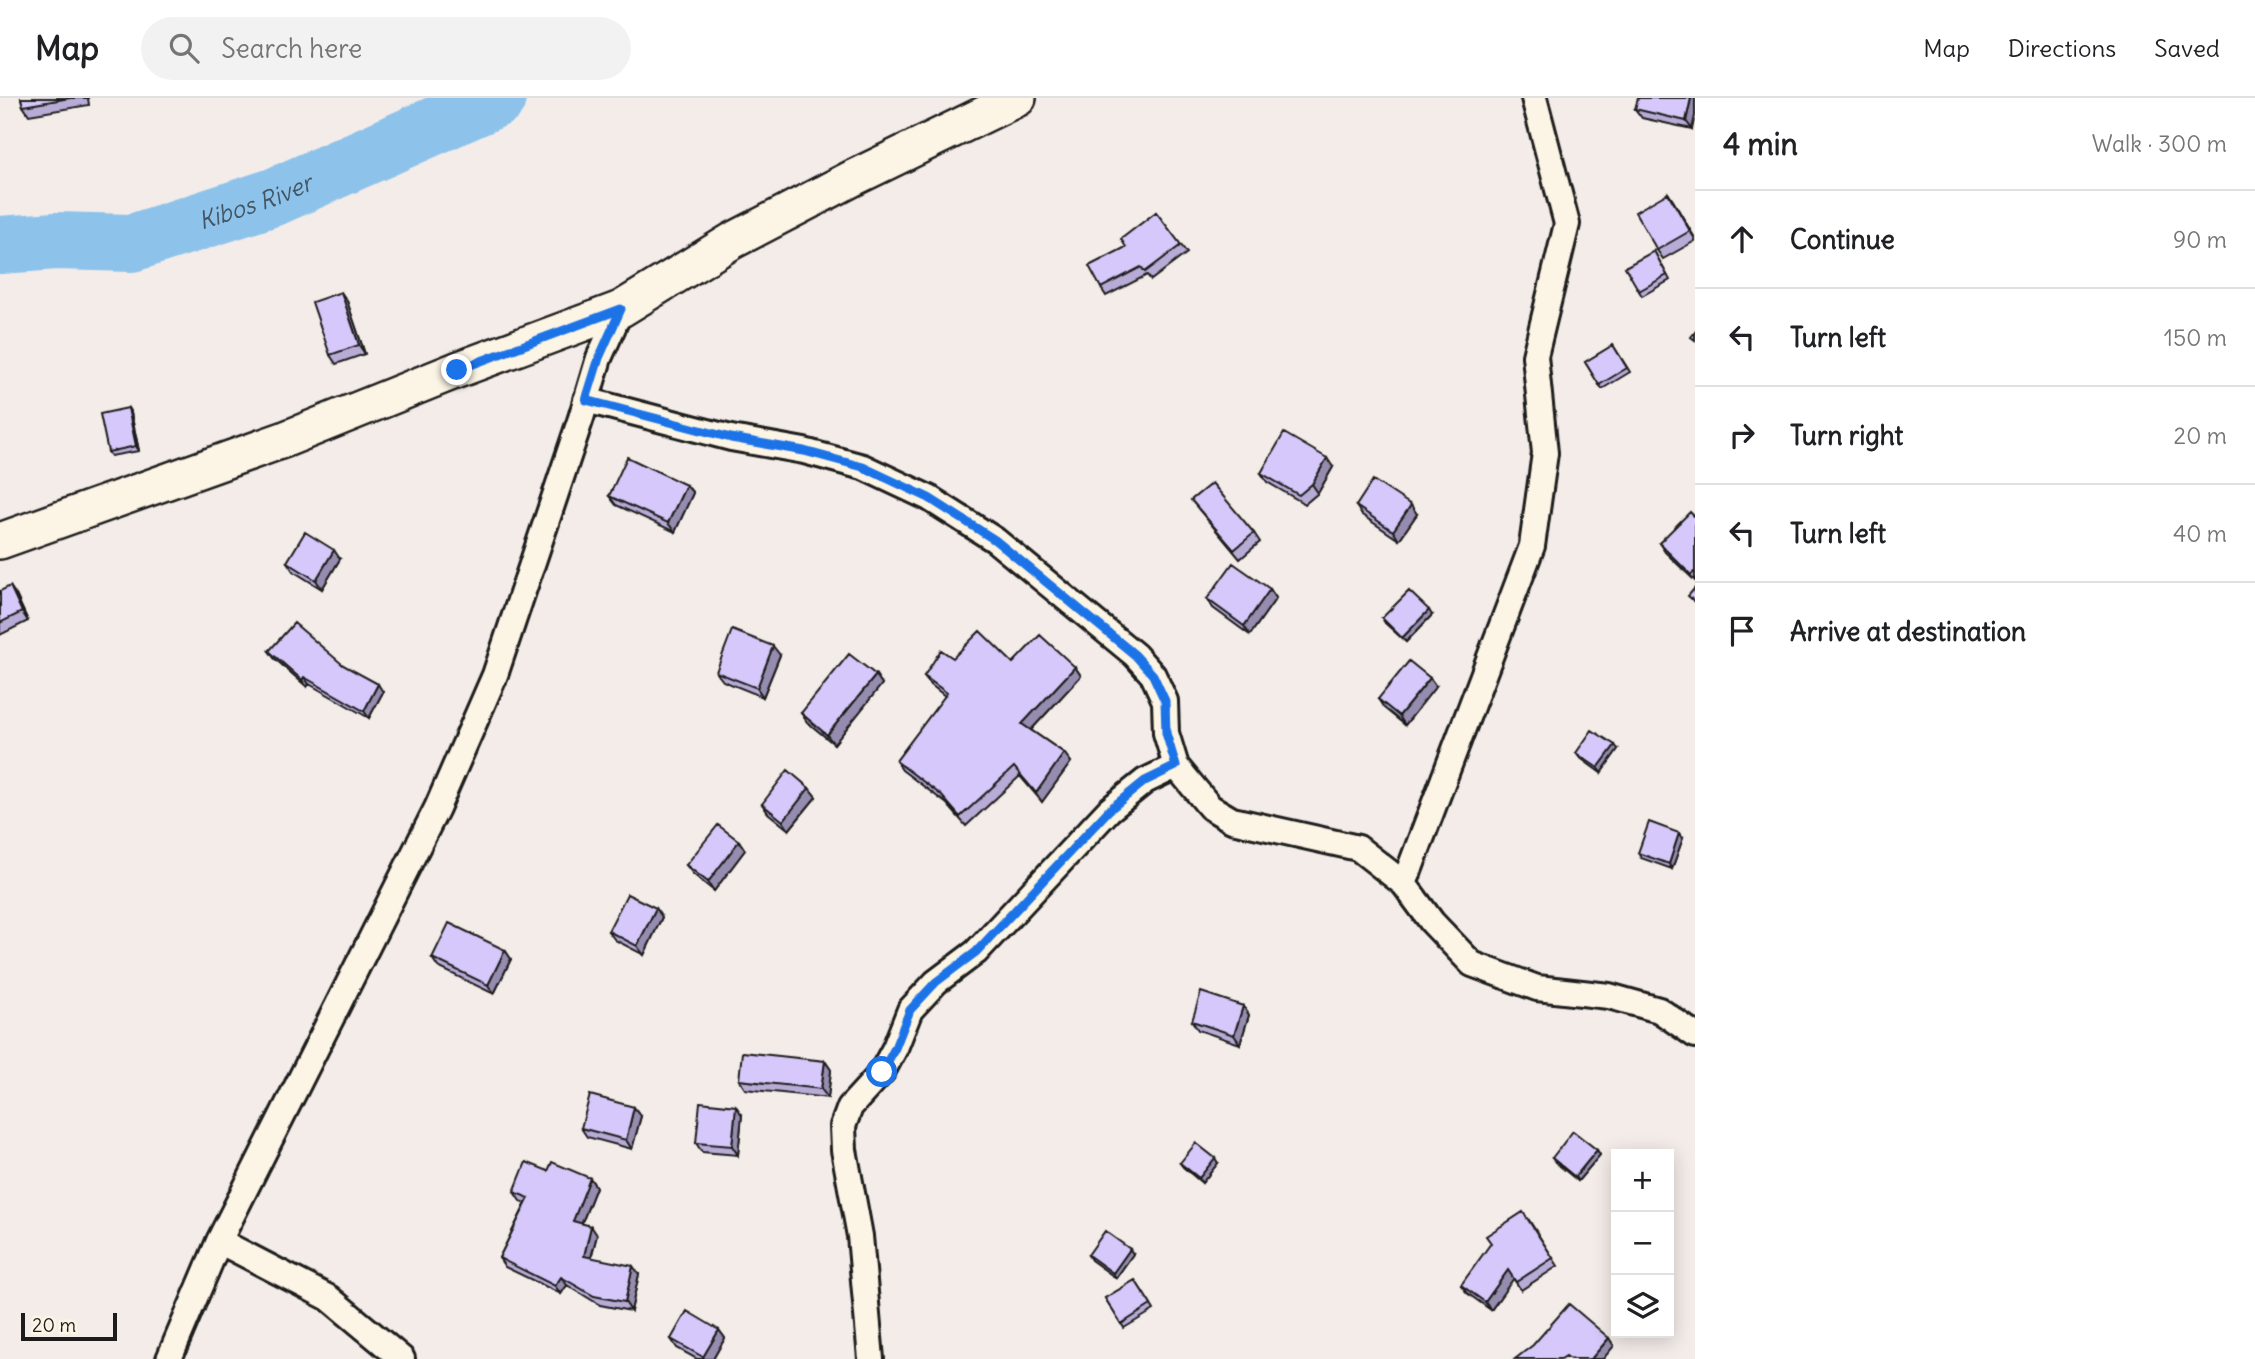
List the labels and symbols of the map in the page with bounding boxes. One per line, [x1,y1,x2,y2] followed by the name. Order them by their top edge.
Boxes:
[194,166,319,236] water label: Kibos River
[441,354,472,385] route end
[866,1056,897,1087] route start
[21,1310,117,1342] scale bar

